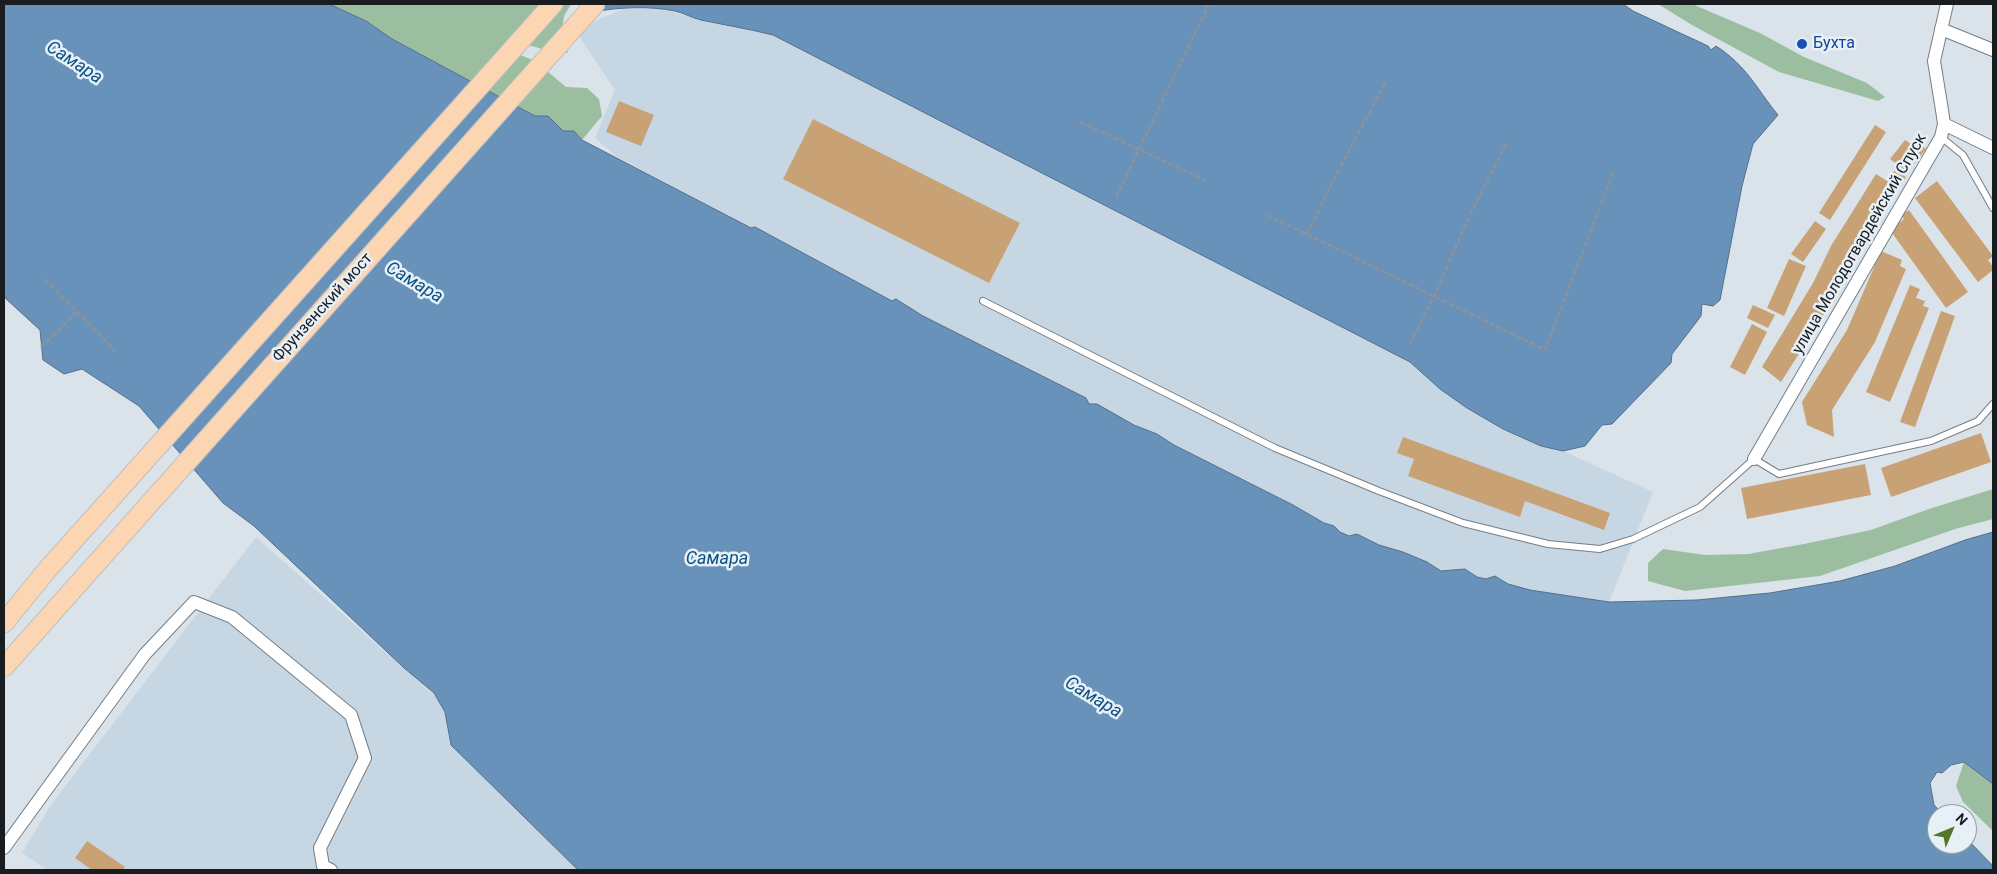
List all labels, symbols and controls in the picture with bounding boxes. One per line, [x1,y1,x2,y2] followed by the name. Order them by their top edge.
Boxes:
[1813,34,1855,54] place label: Бухта
[42,37,106,89] water label: Самара
[1795,37,1809,51] marker: Бухта
[1789,130,1931,358] street label: улица Молодогвардейский Спуск
[269,249,377,367] street label: Фрунзенский мост
[382,258,446,308] water label: Самара
[686,548,748,570] water label: Самара
[1061,673,1125,723] water label: Самара
[1927,804,1977,854] north arrow
[1953,810,1971,828] text: N

